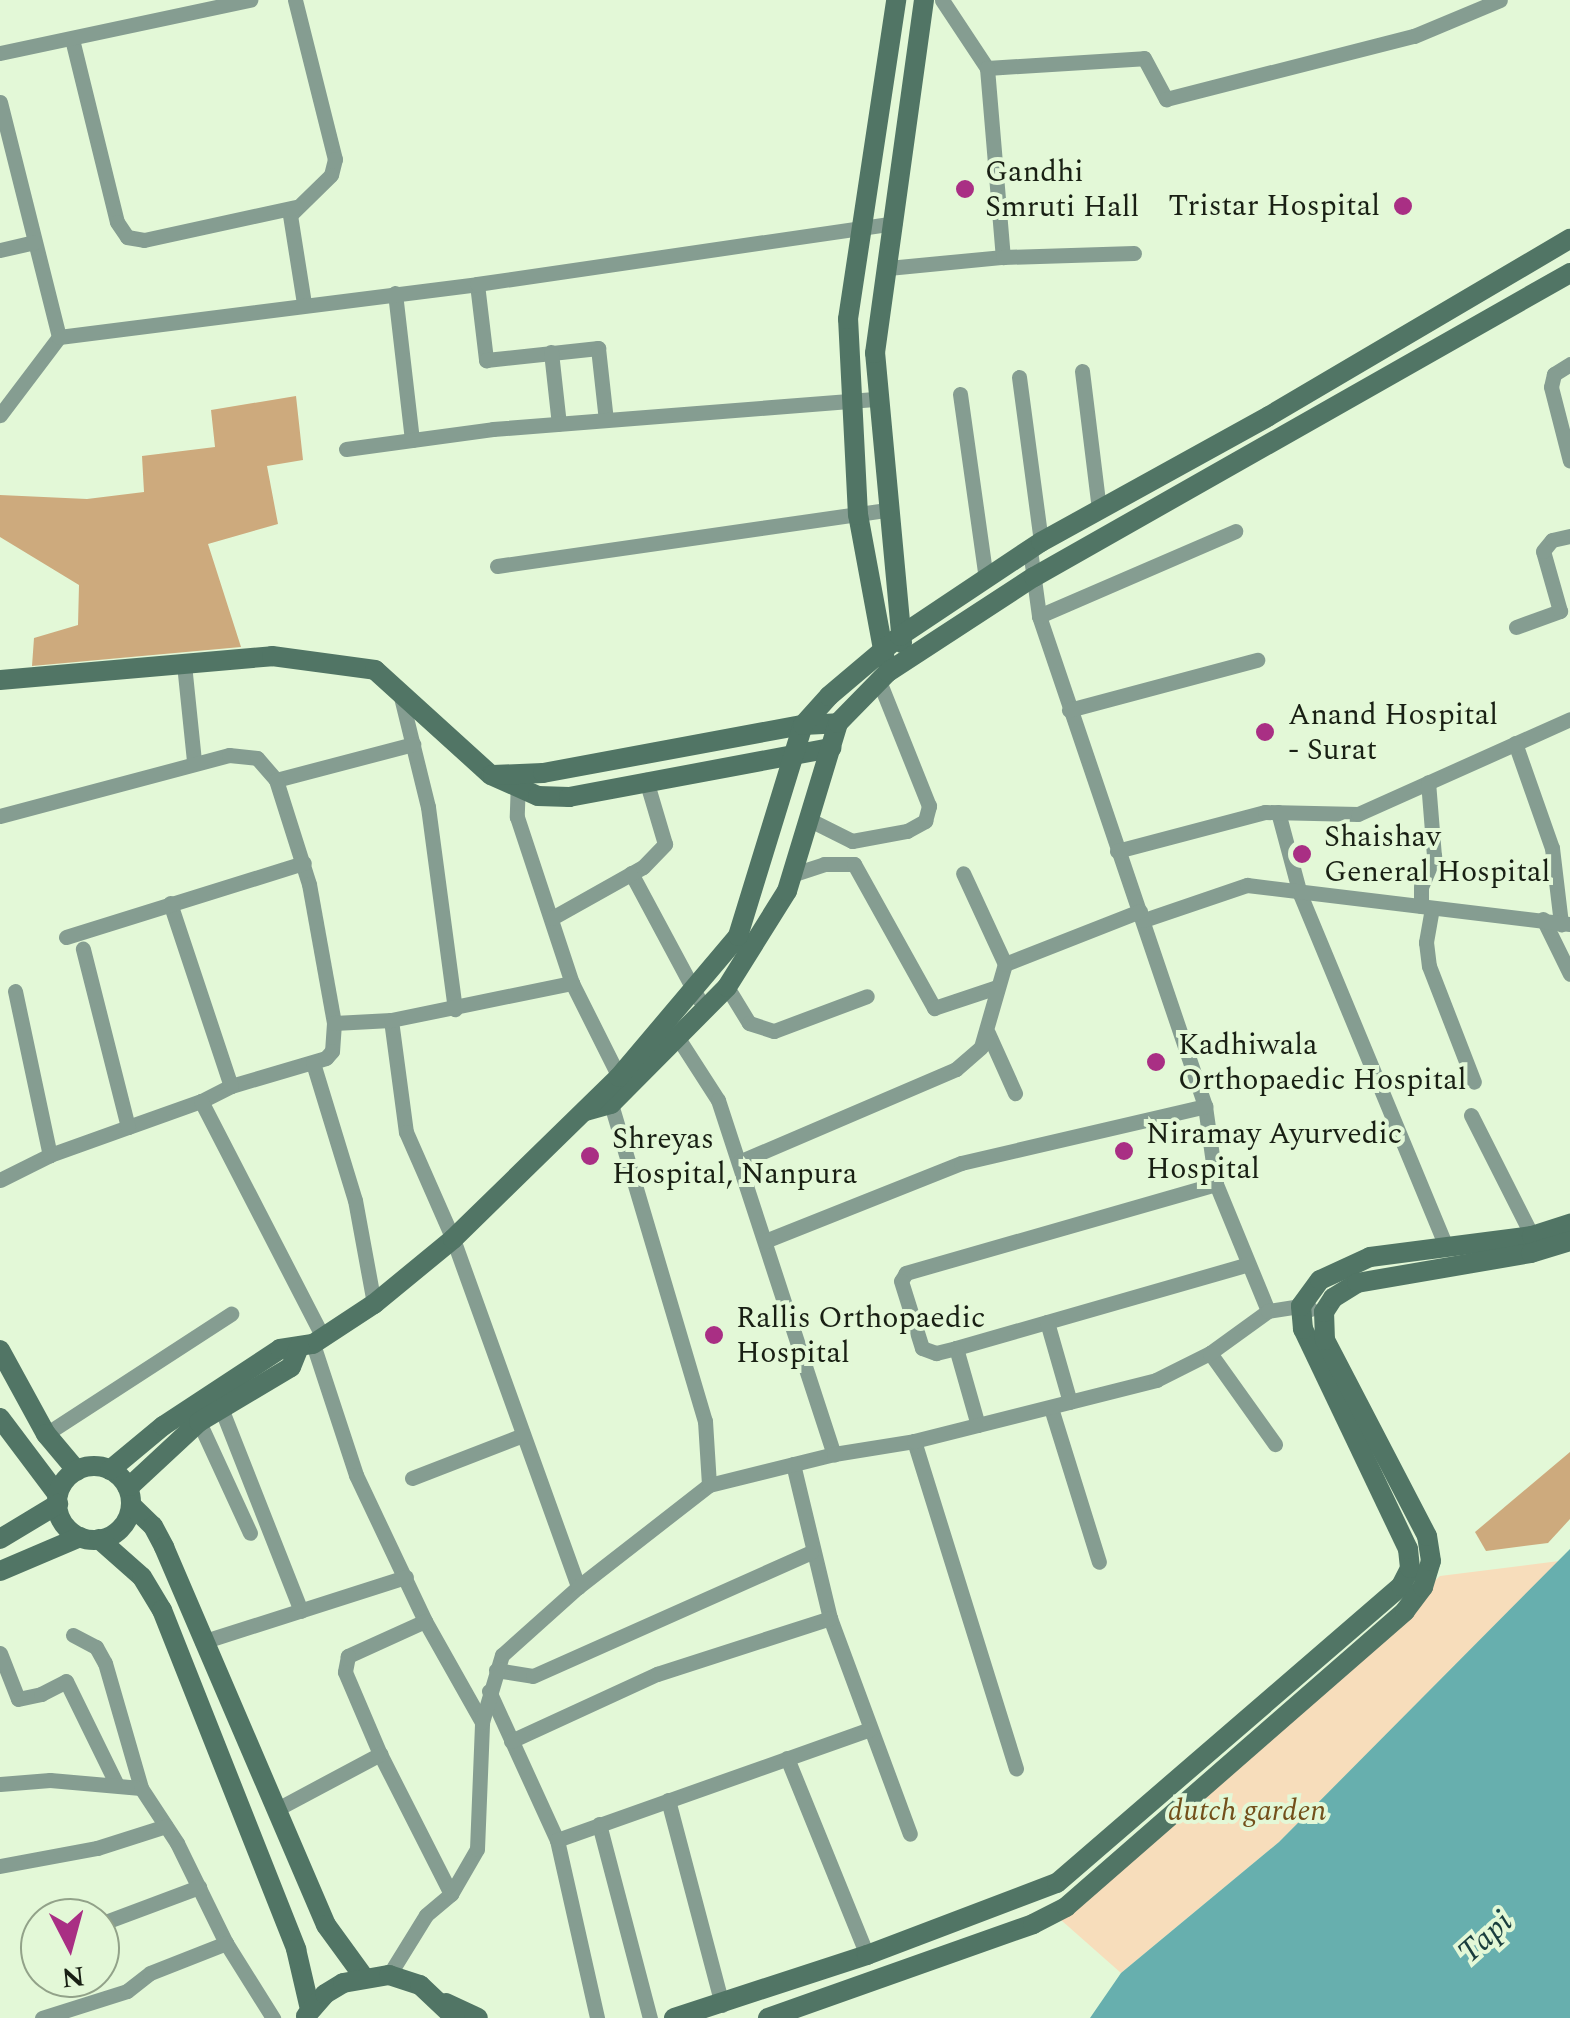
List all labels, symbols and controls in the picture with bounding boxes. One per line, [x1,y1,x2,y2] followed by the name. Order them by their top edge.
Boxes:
[985,154,1139,224] place label: Gandhi Smruti Hall
[954,178,976,200] marker: Gandhi Smruti Hall
[1168,188,1380,224] place label: Tristar Hospital
[1390,193,1416,219] marker: Tristar Hospital
[1288,697,1498,768] place label: Anand Hospital - Surat
[1252,719,1278,745] marker: Anand Hospital - Surat
[1324,819,1550,890] place label: Shaishav General Hospital
[1289,841,1315,867] marker: Shaishav General Hospital
[1178,1027,1467,1098] place label: Kadhiwala Orthopaedic Hospital
[1143,1049,1169,1075] marker: Kadhiwala Orthopaedic Hospital
[1146,1116,1402,1186] place label: Niramay Ayurvedic Hospital
[612,1121,857,1192] place label: Shreyas Hospital, Nanpura
[1111,1138,1137,1164] marker: Niramay Ayurvedic Hospital
[577,1143,603,1169] marker: Shreyas Hospital, Nanpura
[736,1300,985,1370] place label: Rallis Orthopaedic Hospital
[701,1322,727,1348] marker: Rallis Orthopaedic Hospital
[1168,1793,1326,1829] park label: dutch garden
[20,1898,120,1998] north arrow
[1451,1904,1521,1972] water label: Tapi
[59,1954,87,1999] text: N

